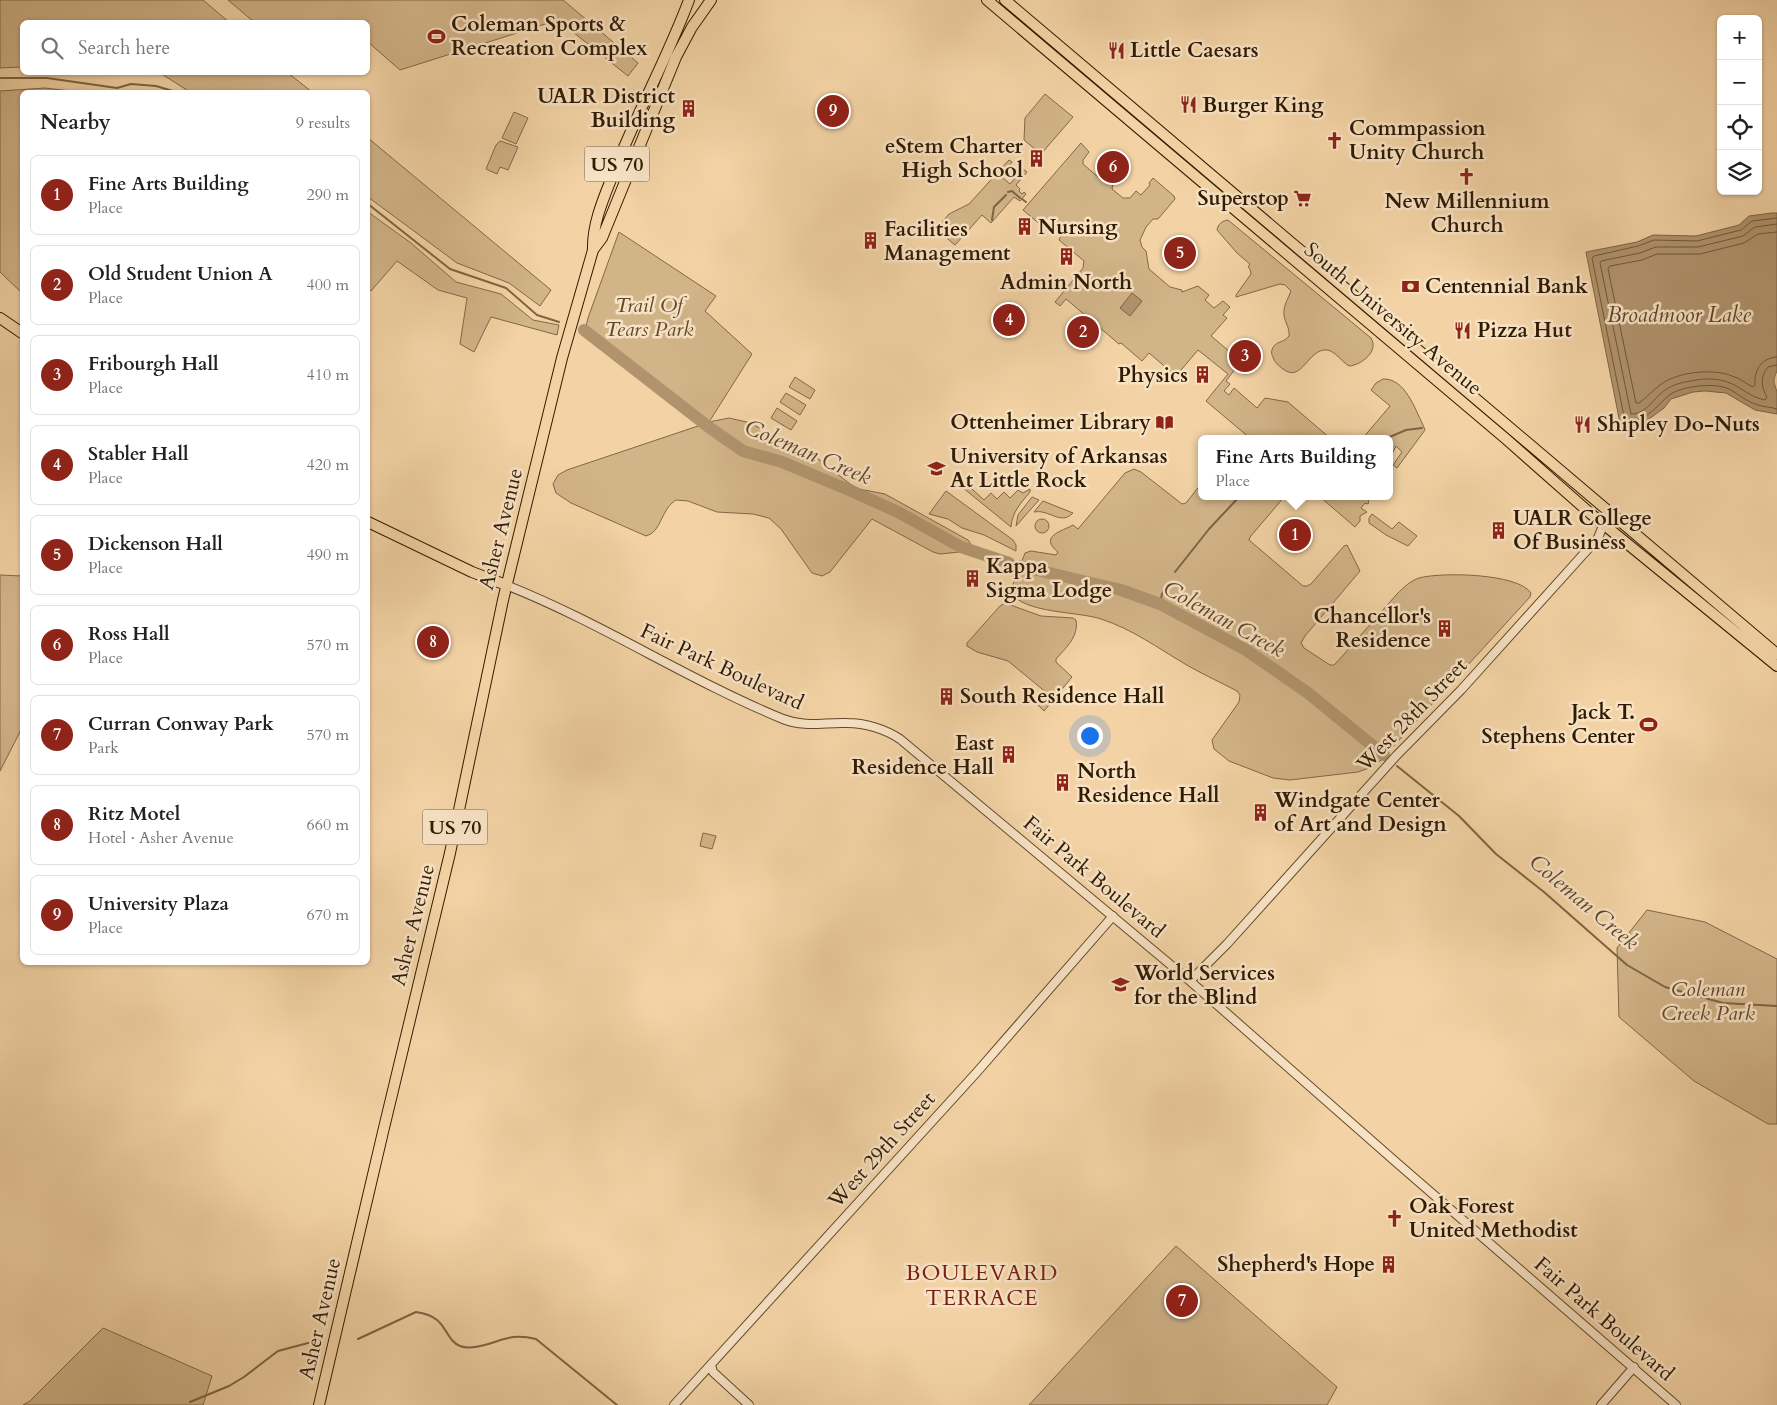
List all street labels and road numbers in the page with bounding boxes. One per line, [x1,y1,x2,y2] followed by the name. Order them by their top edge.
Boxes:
[584,146,650,182] road number: US 70
[1298,236,1488,402] street label: South University Avenue
[472,465,530,593] street label: Asher Avenue
[636,616,808,718] street label: Fair Park Boulevard
[1350,651,1474,779] street label: West 28th Street
[1017,809,1171,945] street label: Fair Park Boulevard
[422,810,488,844] road number: US 70
[384,861,442,989] street label: Asher Avenue
[821,1085,942,1215] street label: West 29th Street
[1528,1250,1680,1388] street label: Fair Park Boulevard
[292,1255,348,1383] street label: Asher Avenue

